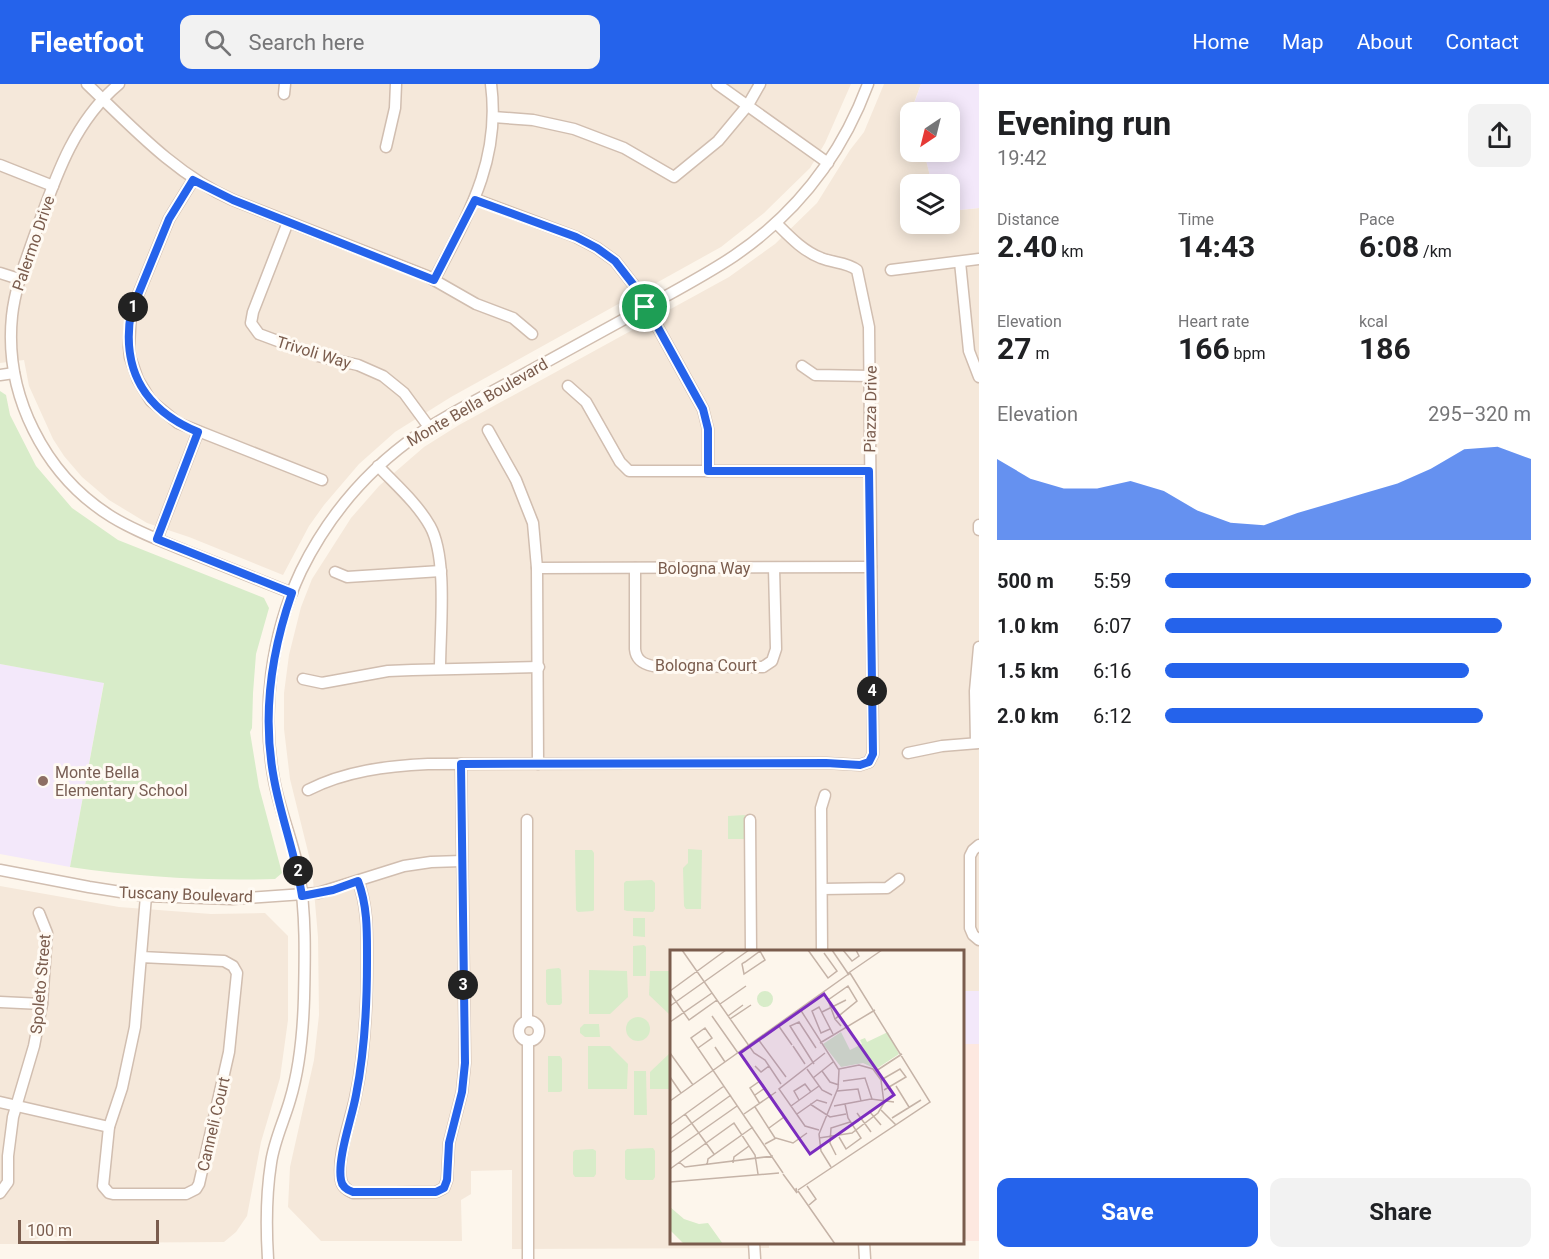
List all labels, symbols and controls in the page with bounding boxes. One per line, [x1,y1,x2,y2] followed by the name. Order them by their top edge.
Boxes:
[180,15,600,69] search box
[30,26,144,59] text: Fleetfoot
[201,26,234,59] icon: search
[249,30,364,55] text: Search here
[1193,30,1249,54] text: Home
[1282,30,1324,54] text: Map
[1357,30,1413,54] text: About
[1446,30,1519,54] text: Contact
[900,102,960,162] north arrow
[900,102,960,234] map controls
[997,104,1171,143] text: Evening run
[1468,104,1531,167] button: share
[997,146,1047,170] text: 19:42
[900,174,960,234] button: layers
[8,193,59,293] street label: Palermo Drive
[997,210,1059,229] text: Distance
[1178,210,1214,229] text: Time
[1359,210,1395,229] text: Pace
[997,229,1057,264] text: 2.40
[1178,229,1255,264] text: 14:43
[1359,229,1419,264] text: 6:08
[1057,242,1083,261] text: km
[1419,242,1452,261] text: /km
[619,281,670,332] pin
[628,290,661,323] icon: arrive
[118,292,148,322] pin: 1
[128,297,138,316] text: 1
[997,312,1062,331] text: Elevation
[1178,312,1249,331] text: Heart rate
[1359,312,1388,331] text: kcal
[997,331,1031,366] text: 27
[1178,331,1230,366] text: 166
[1359,331,1411,366] text: 186
[274,332,354,373] street label: Trivoli Way
[1031,344,1049,363] text: m
[1230,344,1266,363] text: bpm
[404,354,551,450] street label: Monte Bella Boulevard
[860,365,881,453] street label: Piazza Drive
[997,402,1078,426] text: Elevation
[1428,402,1531,426] text: 295–320 m
[658,559,751,578] street label: Bologna Way
[997,569,1054,593] text: 500 m
[1093,569,1132,593] text: 5:59
[997,614,1059,638] text: 1.0 km
[1093,614,1132,638] text: 6:07
[655,656,757,675] street label: Bologna Court
[997,659,1059,683] text: 1.5 km
[1093,659,1132,683] text: 6:16
[857,676,887,706] pin: 4
[867,681,877,700] text: 4
[997,704,1059,728] text: 2.0 km
[1093,704,1132,728] text: 6:12
[55,763,188,800] place label: Monte Bella Elementary School
[36,774,50,788] marker: Monte Bella Elementary School
[283,856,313,886] pin: 2
[293,861,303,880] text: 2
[119,883,253,906] street label: Tuscany Boulevard
[27,933,54,1035] street label: Spoleto Street
[670,950,964,1244] inset map
[448,970,478,1000] pin: 3
[458,975,468,994] text: 3
[193,1075,234,1173] street label: Canneli Court
[997,1178,1258,1247] button: Save
[1270,1178,1531,1247] button: Share
[18,1217,159,1244] scale bar
[27,1221,72,1240] text: 100 m

